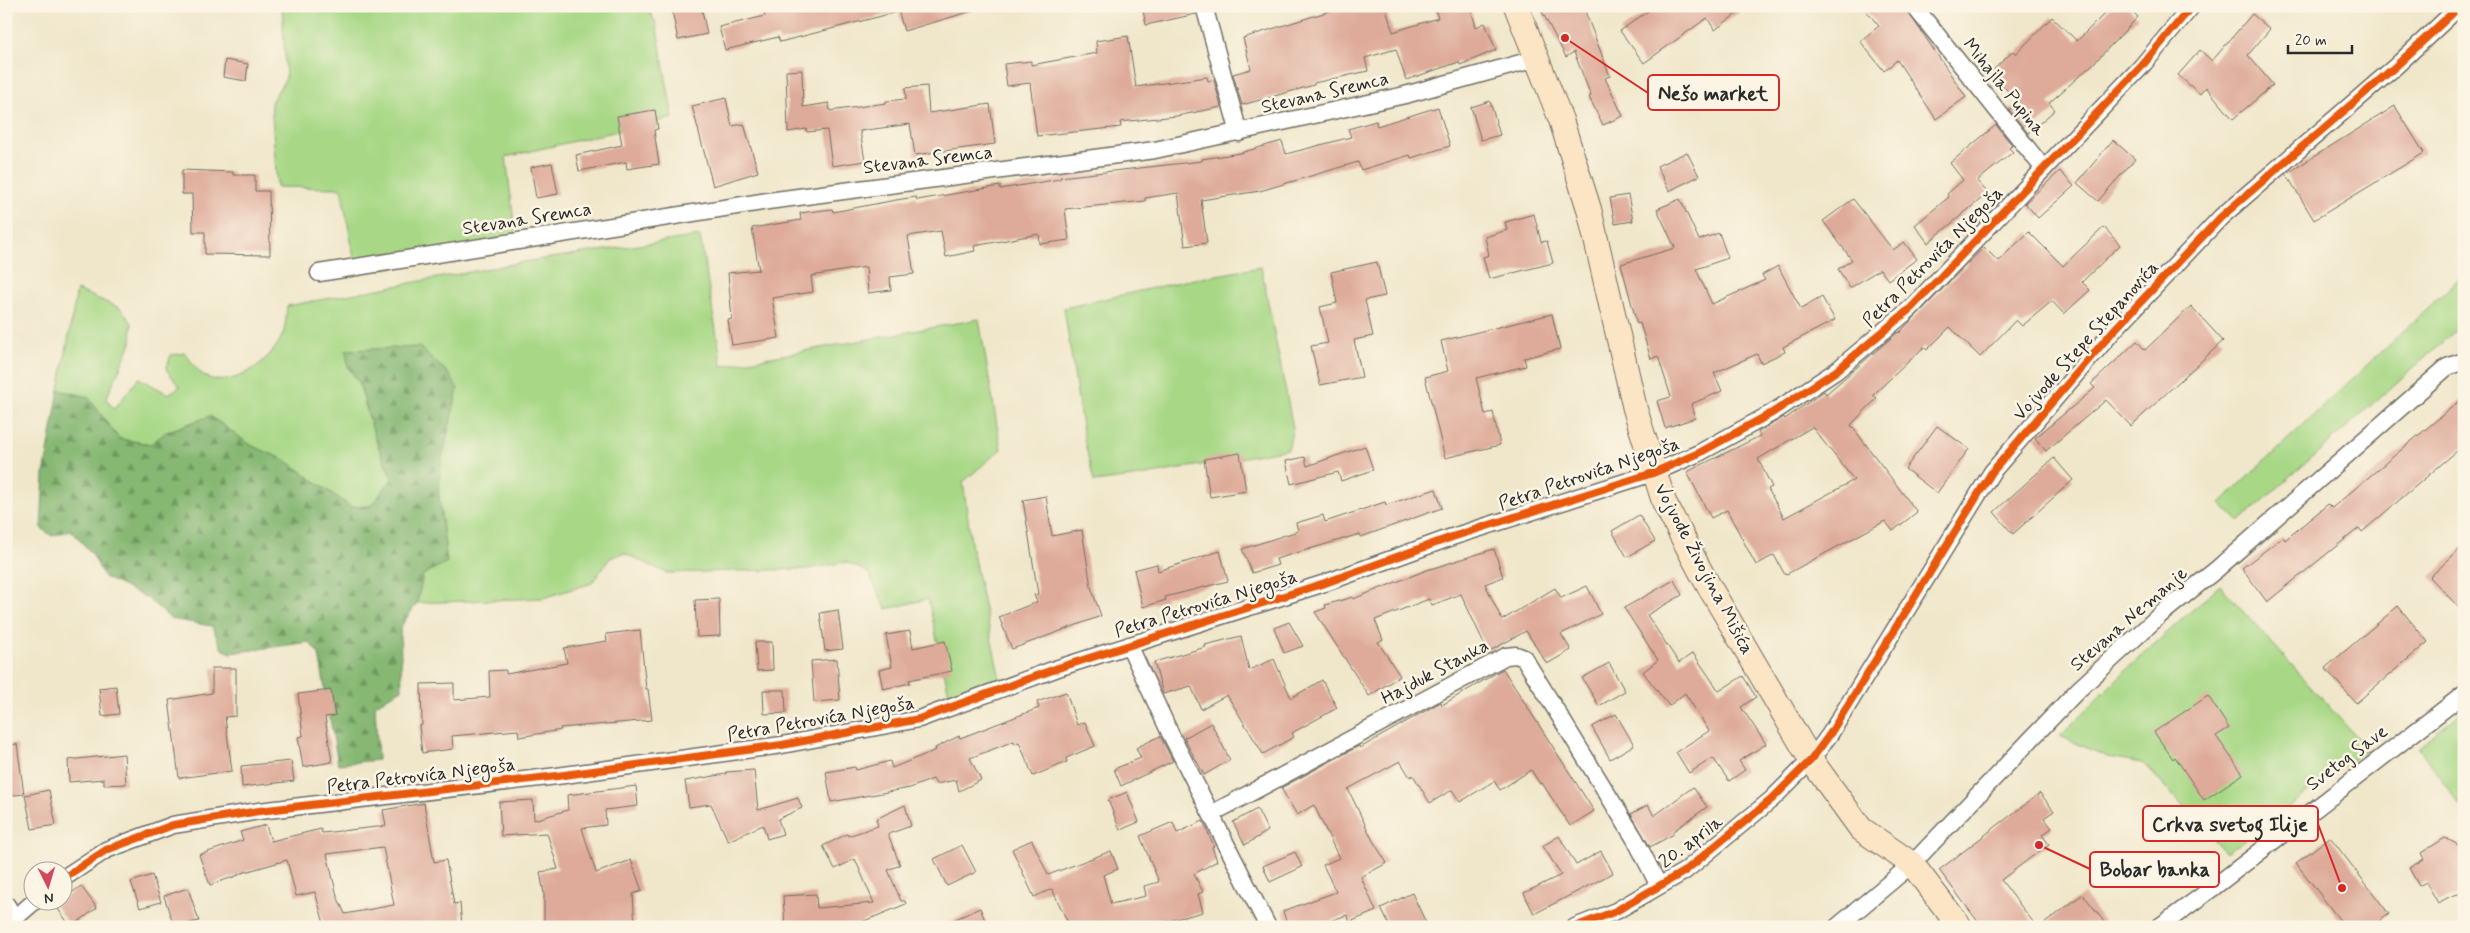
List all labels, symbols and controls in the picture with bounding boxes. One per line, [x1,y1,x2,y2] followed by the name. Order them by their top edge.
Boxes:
[2288,22,2351,54] scale bar
[2295,31,2327,51] text: 20 m
[1956,33,2052,142] street label: Mihajla Pupina
[1259,66,1391,120] street label: Stevana Sremca
[1648,75,1779,110] callout: Nešo market
[1658,81,1769,108] text: Nešo market
[862,140,994,180] street label: Stevana Sremca
[1857,181,2010,334] street label: Petra Petrovića Njegoša
[461,196,593,242] street label: Stevana Sremca
[2007,256,2165,427] street label: Vojvode Stepe Stepanovića
[1495,431,1683,519] street label: Petra Petrovića Njegoša
[1647,479,1760,659] street label: Vojvode Živojina Mišića
[2065,561,2194,678] street label: Stevana Nemanje
[1112,564,1301,646] street label: Petra Petrovića Njegoša
[1377,633,1494,712] street label: Hajduk Stanka
[725,690,917,750] street label: Petra Petrovića Njegoša
[2301,719,2393,798] street label: Svetog Save
[325,752,517,802] street label: Petra Petrovića Njegoša
[2143,806,2318,841] callout: Crkva svetog Ilije
[1654,809,1729,874] street label: 20. aprila
[2152,812,2308,841] text: Crkva svetog Ilije
[2090,852,2219,887] callout: Bobar banka
[2100,857,2210,884] text: Bobar banka
[22,860,72,910] north arrow
[44,889,54,907] text: N

